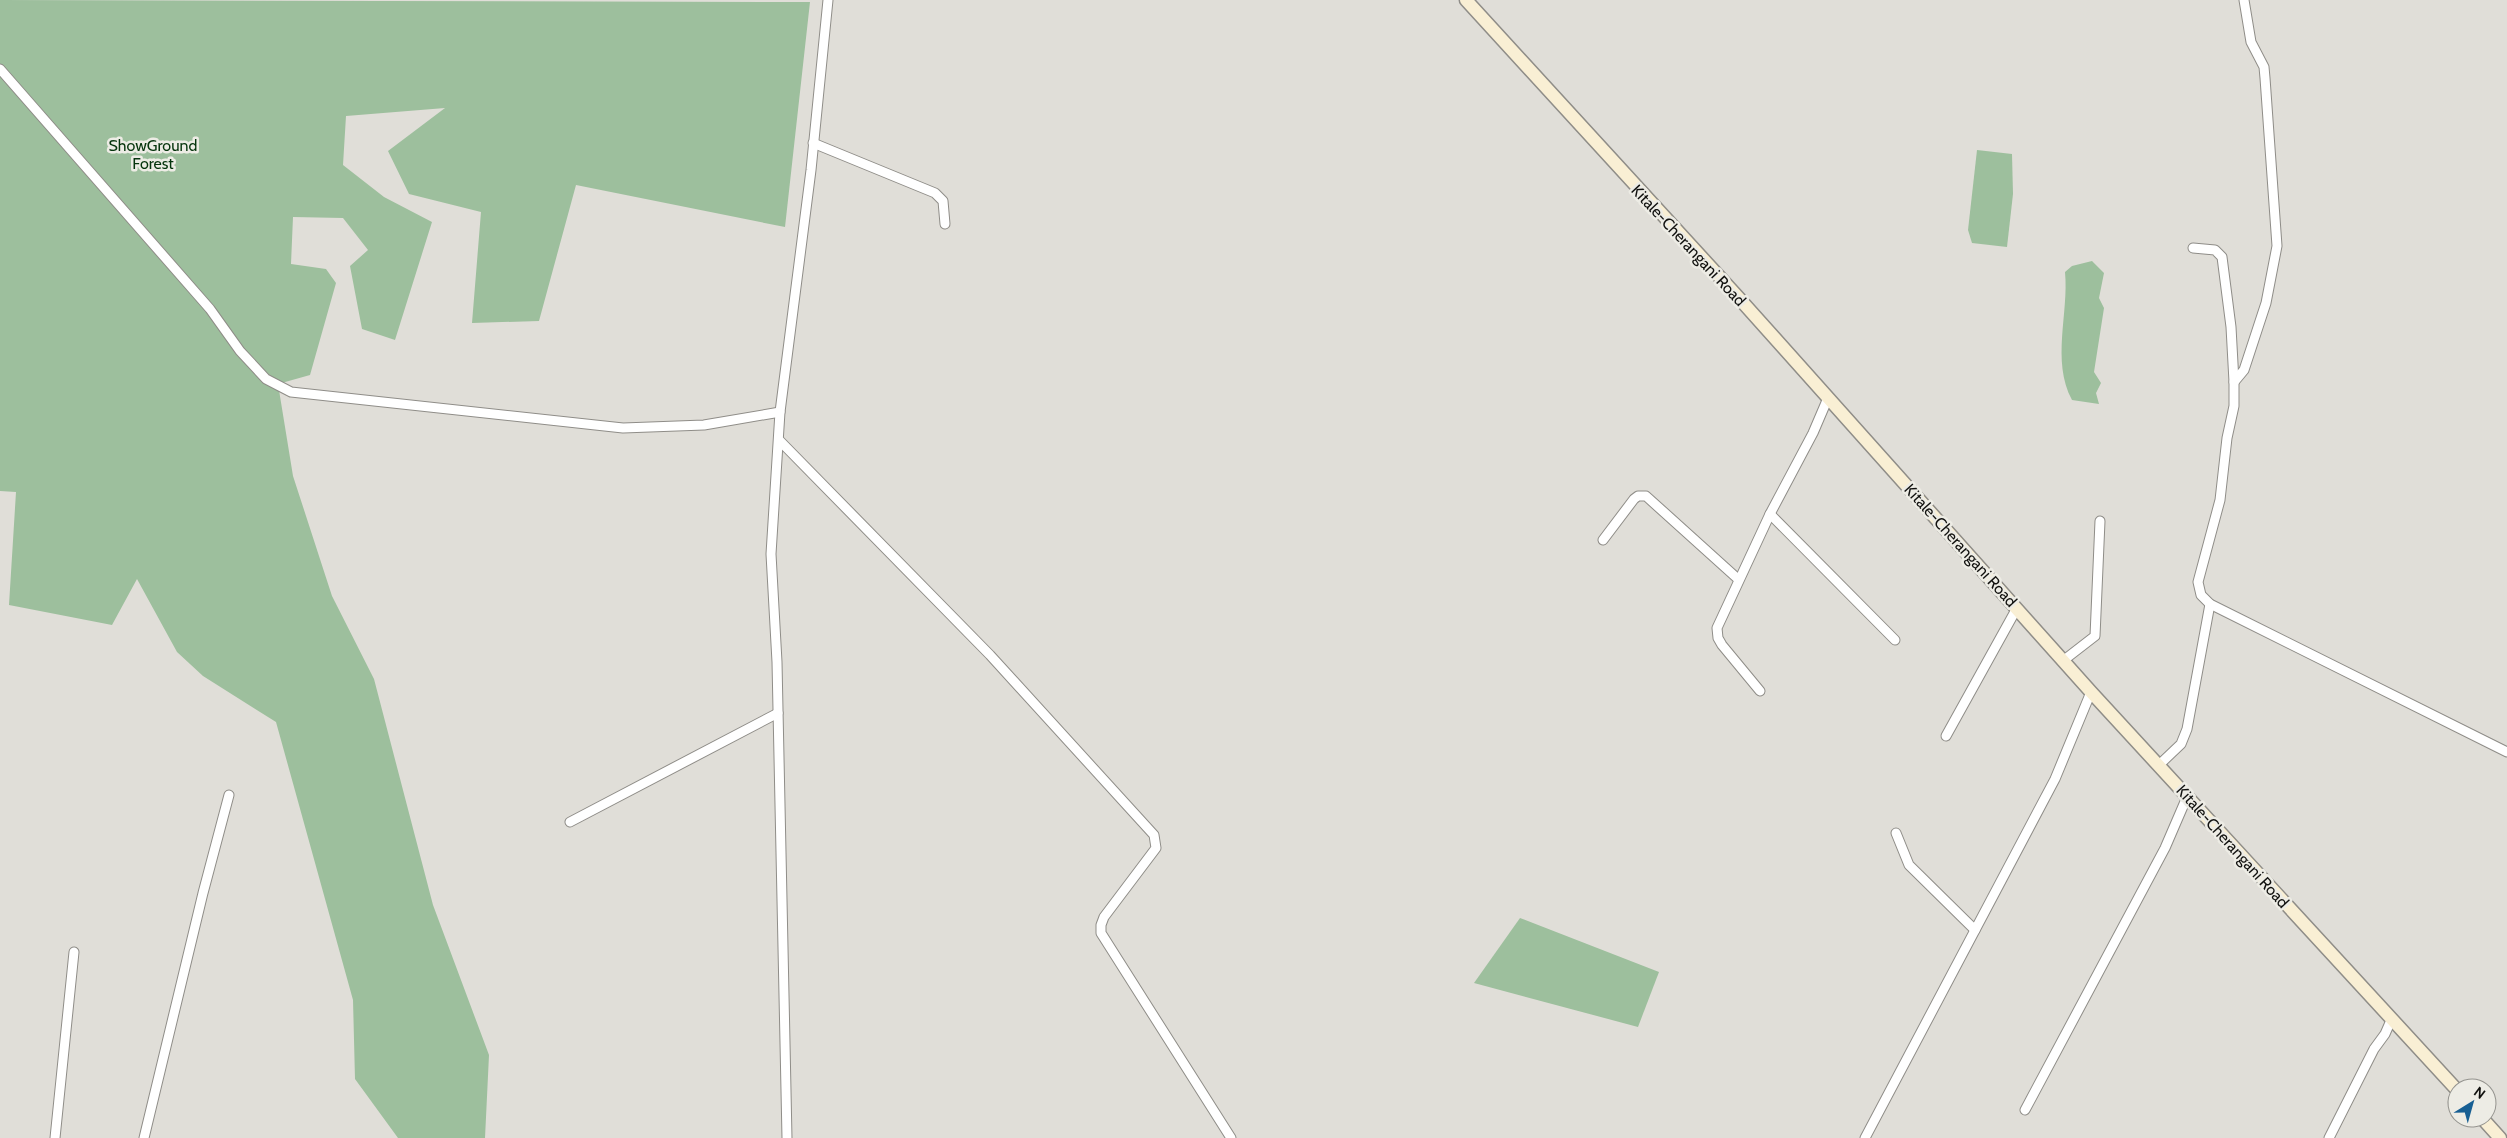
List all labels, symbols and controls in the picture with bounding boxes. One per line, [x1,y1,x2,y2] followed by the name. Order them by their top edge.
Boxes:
[109,136,197,173] park label: ShowGround Forest
[1627,181,1750,310] street label: Kitale-Cherangani Road
[1900,480,2021,611] street label: Kitale-Cherangani Road
[2172,781,2293,912] street label: Kitale-Cherangani Road
[2447,1078,2497,1128] north arrow
[2470,1082,2489,1103] text: N

